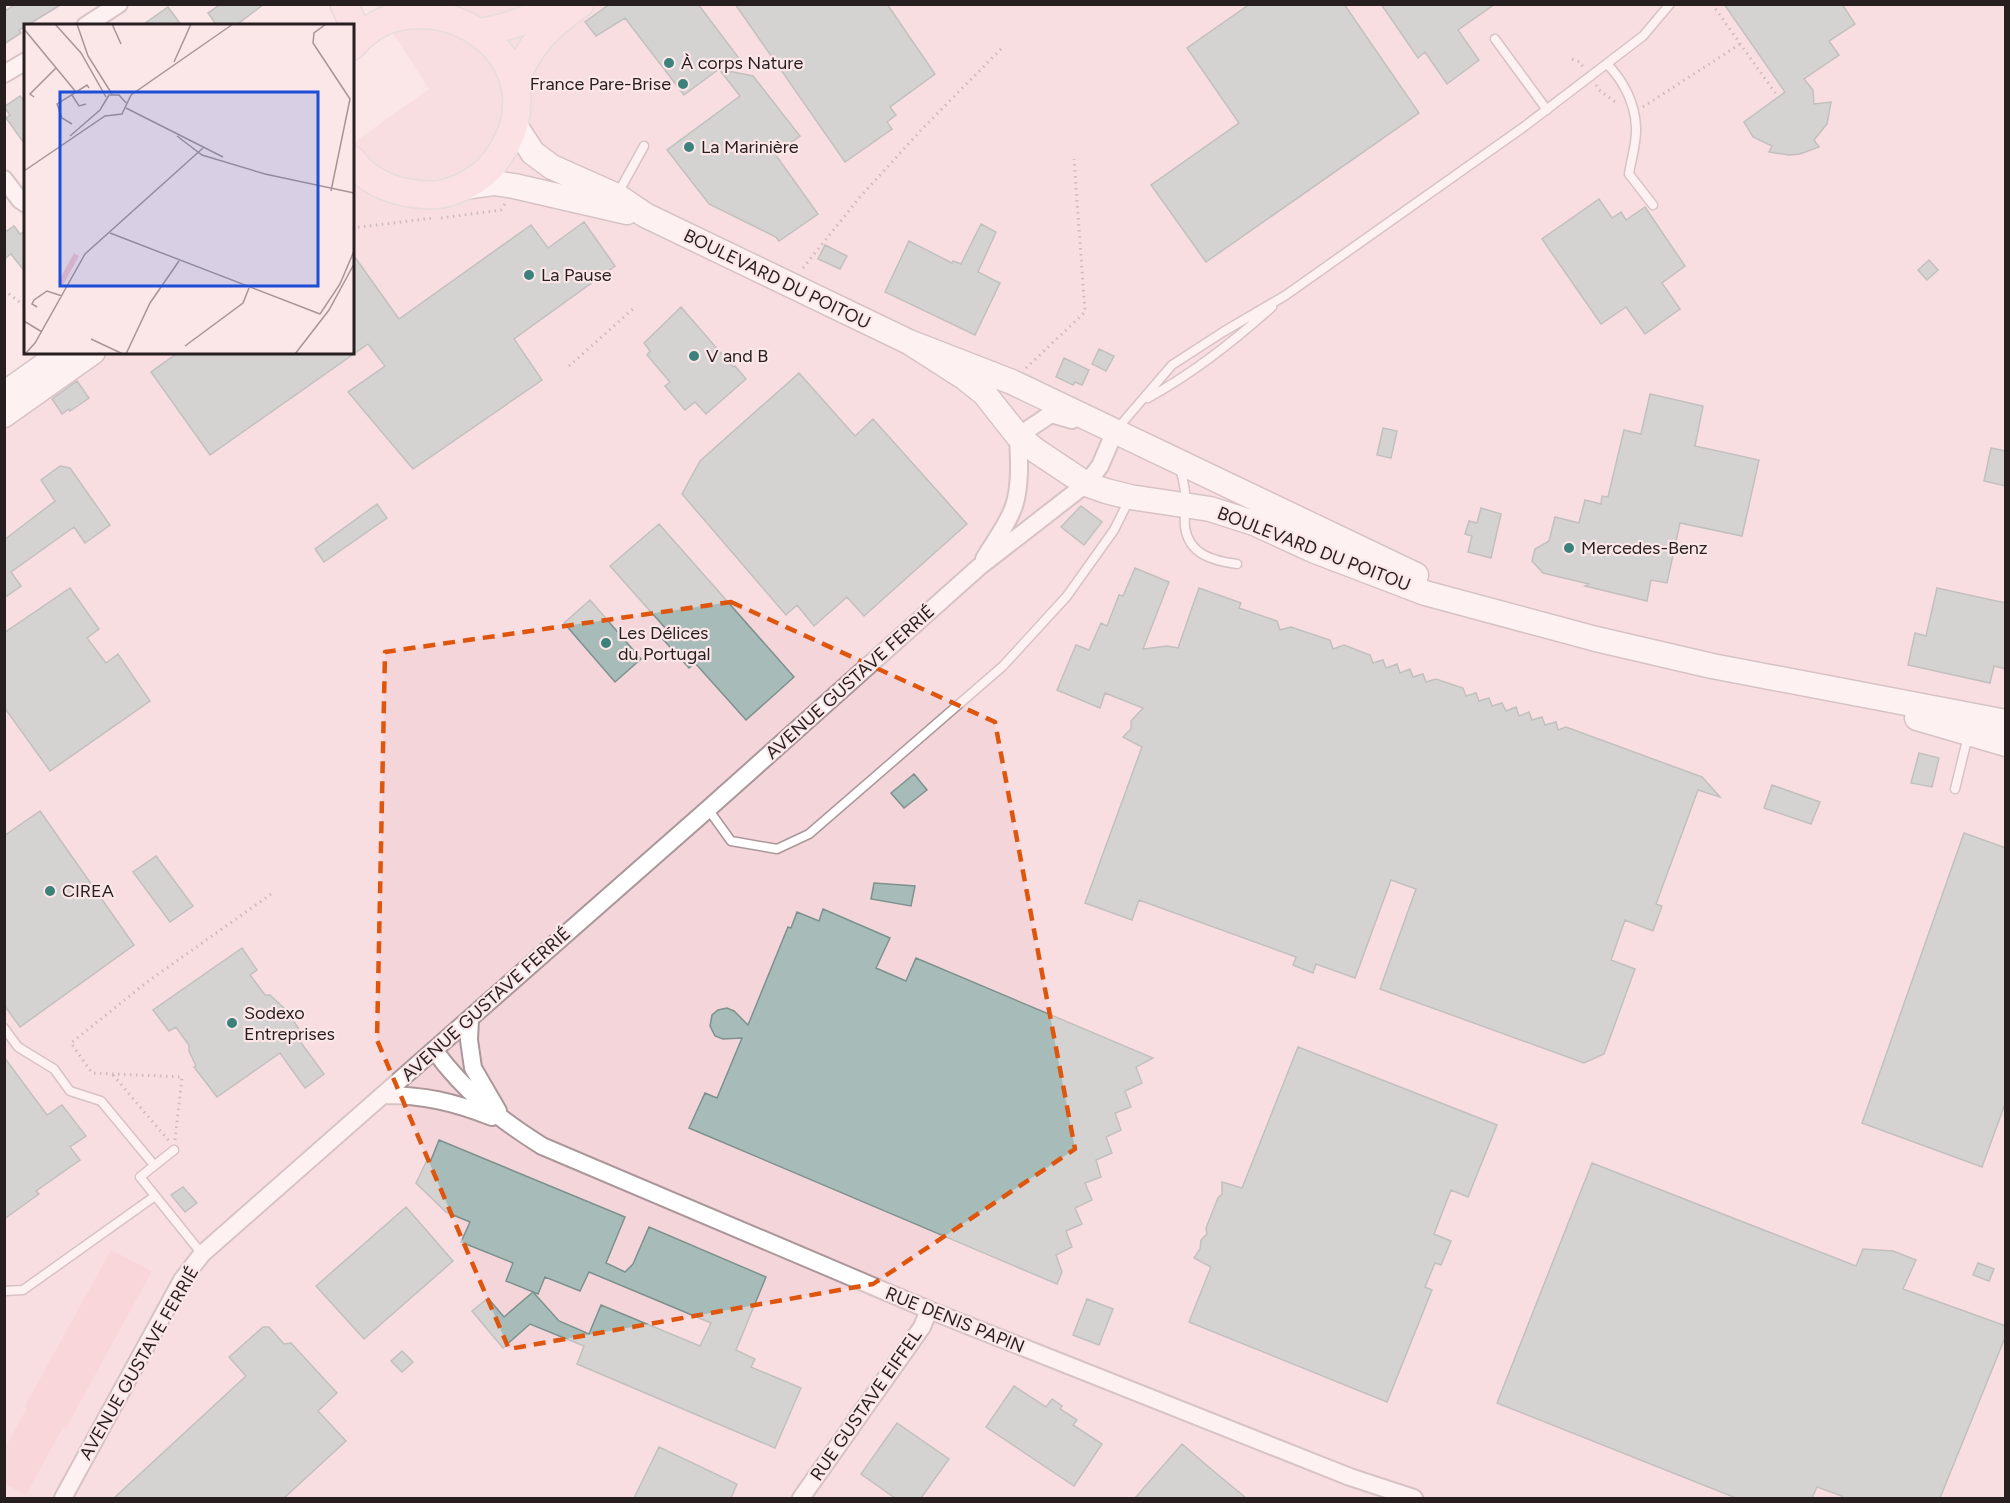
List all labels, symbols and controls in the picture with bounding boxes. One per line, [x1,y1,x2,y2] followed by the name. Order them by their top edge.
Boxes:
[24,24,354,354] inset map
[681,52,803,74] place label: À corps Nature
[662,56,676,70] marker: À corps Nature
[530,73,671,95] place label: France Pare-Brise
[676,77,690,91] marker: France Pare-Brise
[701,136,799,158] place label: La Marinière
[682,140,696,154] marker: La Marinière
[680,224,874,334] street label: BOULEVARD DU POITOU
[541,264,612,286] place label: La Pause
[522,268,536,282] marker: La Pause
[706,345,768,367] place label: V and B
[687,349,701,363] marker: V and B
[1214,502,1414,596] street label: BOULEVARD DU POITOU
[1581,537,1708,559] place label: Mercedes-Benz
[1562,541,1576,555] marker: Mercedes-Benz
[761,600,939,764] street label: AVENUE GUSTAVE FERRIÉ
[618,622,710,665] place label: Les Délices du Portugal
[599,636,613,650] marker: Les Délices du Portugal
[62,880,114,902] place label: CIREA
[43,884,57,898] marker: CIREA
[397,922,575,1086] street label: AVENUE GUSTAVE FERRIÉ
[244,1002,335,1045] place label: Sodexo Entreprises
[225,1016,239,1030] marker: Sodexo Entreprises
[74,1262,204,1464] street label: AVENUE GUSTAVE FERRIÉ
[882,1282,1028,1358] street label: RUE DENIS PAPIN
[806,1325,927,1485] street label: RUE GUSTAVE EIFFEL

